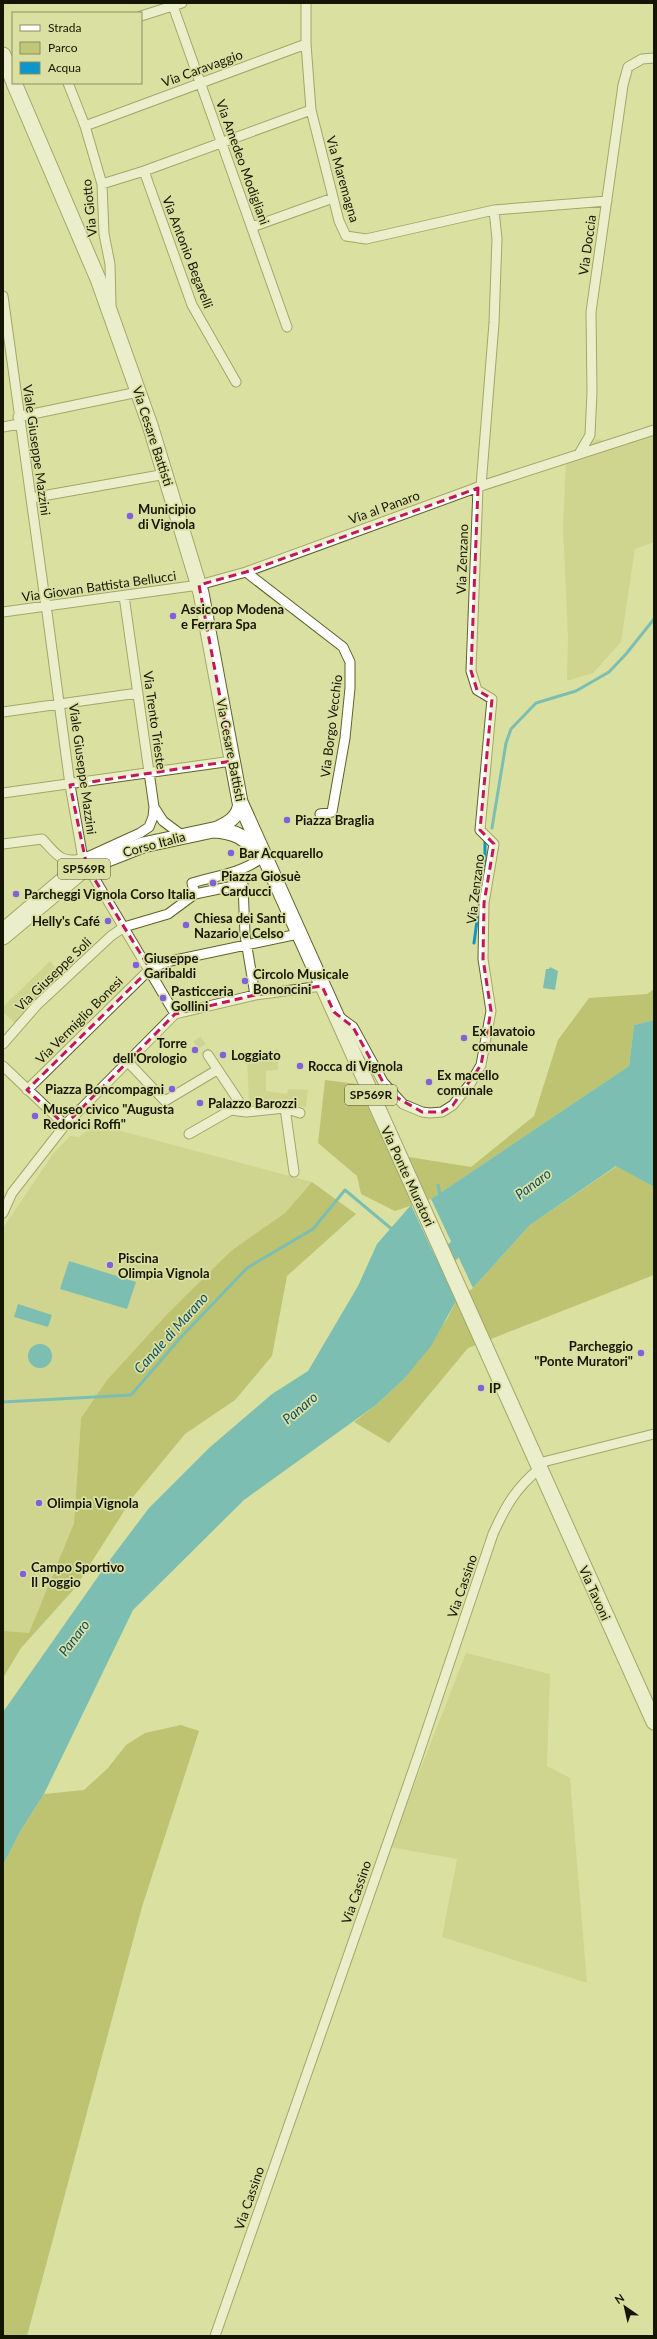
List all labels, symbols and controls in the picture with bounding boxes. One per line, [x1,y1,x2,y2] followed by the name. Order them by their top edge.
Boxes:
[12,12,142,84] legend
[48,20,81,35] text: Strada
[48,40,78,55] text: Parco
[159,46,245,90] street label: Via Caravaggio
[48,60,81,75] text: Acqua
[213,97,273,227] street label: Via Amedeo Modigliani
[323,134,363,224] street label: Via Maremagna
[78,178,100,238] street label: Via Giotto
[159,193,217,311] street label: Via Antonio Begarelli
[575,214,599,276] street label: Via Doccia
[20,383,54,517] street label: Viale Giuseppe Mazzini
[129,384,177,488] street label: Via Cesare Battisti
[346,487,422,527] street label: Via al Panaro
[138,501,196,532] place label: Municipio di Vignola
[125,511,135,521] marker: Municipio di Vignola
[453,524,471,594] street label: Via Zenzano
[21,567,177,605] street label: Via Giovan Battista Bellucci
[180,601,284,632] place label: Assicoop Modena e Ferrara Spa
[168,611,178,621] marker: Assicoop Modena e Ferrara Spa
[140,670,170,770] street label: Via Trento Trieste
[317,674,345,778] street label: Via Borgo Vecchio
[213,697,249,803] street label: Via Cesare Battisti
[66,702,100,836] street label: Viale Giuseppe Mazzini
[295,812,374,828] place label: Piazza Braglia
[282,815,292,825] marker: Piazza Braglia
[121,828,187,860] street label: Corso Italia
[239,845,324,861] place label: Bar Acquarello
[226,848,236,858] marker: Bar Acquarello
[463,853,487,925] street label: Via Zenzano
[58,859,110,879] road number: SP569R
[221,868,301,899] place label: Piazza Giosuè Carducci
[208,878,218,888] marker: Piazza Giosuè Carducci
[24,886,196,902] place label: Parcheggi Vignola Corso Italia
[11,889,21,899] marker: Parcheggi Vignola Corso Italia
[194,910,286,941] place label: Chiesa dei Santi Nazario e Celso
[32,913,100,929] place label: Helly's Café
[103,916,113,926] marker: Helly's Café
[181,920,191,930] marker: Chiesa dei Santi Nazario e Celso
[12,934,94,1014] street label: Via Giuseppe Soli
[144,950,198,981] place label: Giuseppe Garibaldi
[131,960,141,970] marker: Giuseppe Garibaldi
[253,966,349,997] place label: Circolo Musicale Bononcini
[32,973,126,1067] street label: Via Vermiglio Bonesi
[240,976,250,986] marker: Circolo Musicale Bononcini
[171,983,234,1014] place label: Pasticceria Gollini
[158,993,168,1003] marker: Pasticceria Gollini
[472,1023,536,1054] place label: Ex lavatoio comunale
[459,1033,469,1043] marker: Ex lavatoio comunale
[113,1035,188,1066] place label: Torre dell'Orologio
[190,1045,200,1055] marker: Torre dell'Orologio
[231,1047,281,1063] place label: Loggiato
[218,1050,228,1060] marker: Loggiato
[308,1058,403,1074] place label: Rocca di Vignola
[295,1061,305,1071] marker: Rocca di Vignola
[437,1067,499,1098] place label: Ex macello comunale
[424,1077,434,1087] marker: Ex macello comunale
[45,1081,164,1097] place label: Piazza Boncompagni
[167,1084,177,1094] marker: Piazza Boncompagni
[345,1085,397,1105] road number: SP569R
[208,1095,297,1111] place label: Palazzo Barozzi
[195,1098,205,1108] marker: Palazzo Barozzi
[43,1101,174,1132] place label: Museo civico "Augusta Redorici Roffi"
[30,1111,40,1121] marker: Museo civico "Augusta Redorici Roffi"
[378,1123,438,1229] street label: Via Ponte Muratori
[511,1165,554,1203] water label: Panaro
[118,1250,210,1281] place label: Piscina Olimpia Vignola
[105,1260,115,1270] marker: Piscina Olimpia Vignola
[130,1289,211,1376] water label: Canale di Marano
[534,1338,634,1369] place label: Parcheggio "Ponte Muratori"
[636,1348,646,1358] marker: Parcheggio "Ponte Muratori"
[489,1380,501,1396] place label: IP
[476,1383,486,1393] marker: IP
[279,1388,321,1427] water label: Panaro
[47,1495,139,1511] place label: Olimpia Vignola
[34,1498,44,1508] marker: Olimpia Vignola
[444,1552,480,1620] street label: Via Cassino
[31,1559,125,1590] place label: Campo Sportivo Il Poggio
[576,1563,614,1623] street label: Via Tavoni
[18,1569,28,1579] marker: Campo Sportivo Il Poggio
[55,1616,93,1659] water label: Panaro
[338,1858,374,1926] street label: Via Cassino
[231,2164,267,2232] street label: Via Cassino
[605,2287,645,2327] north arrow
[612,2291,626,2306] text: N

